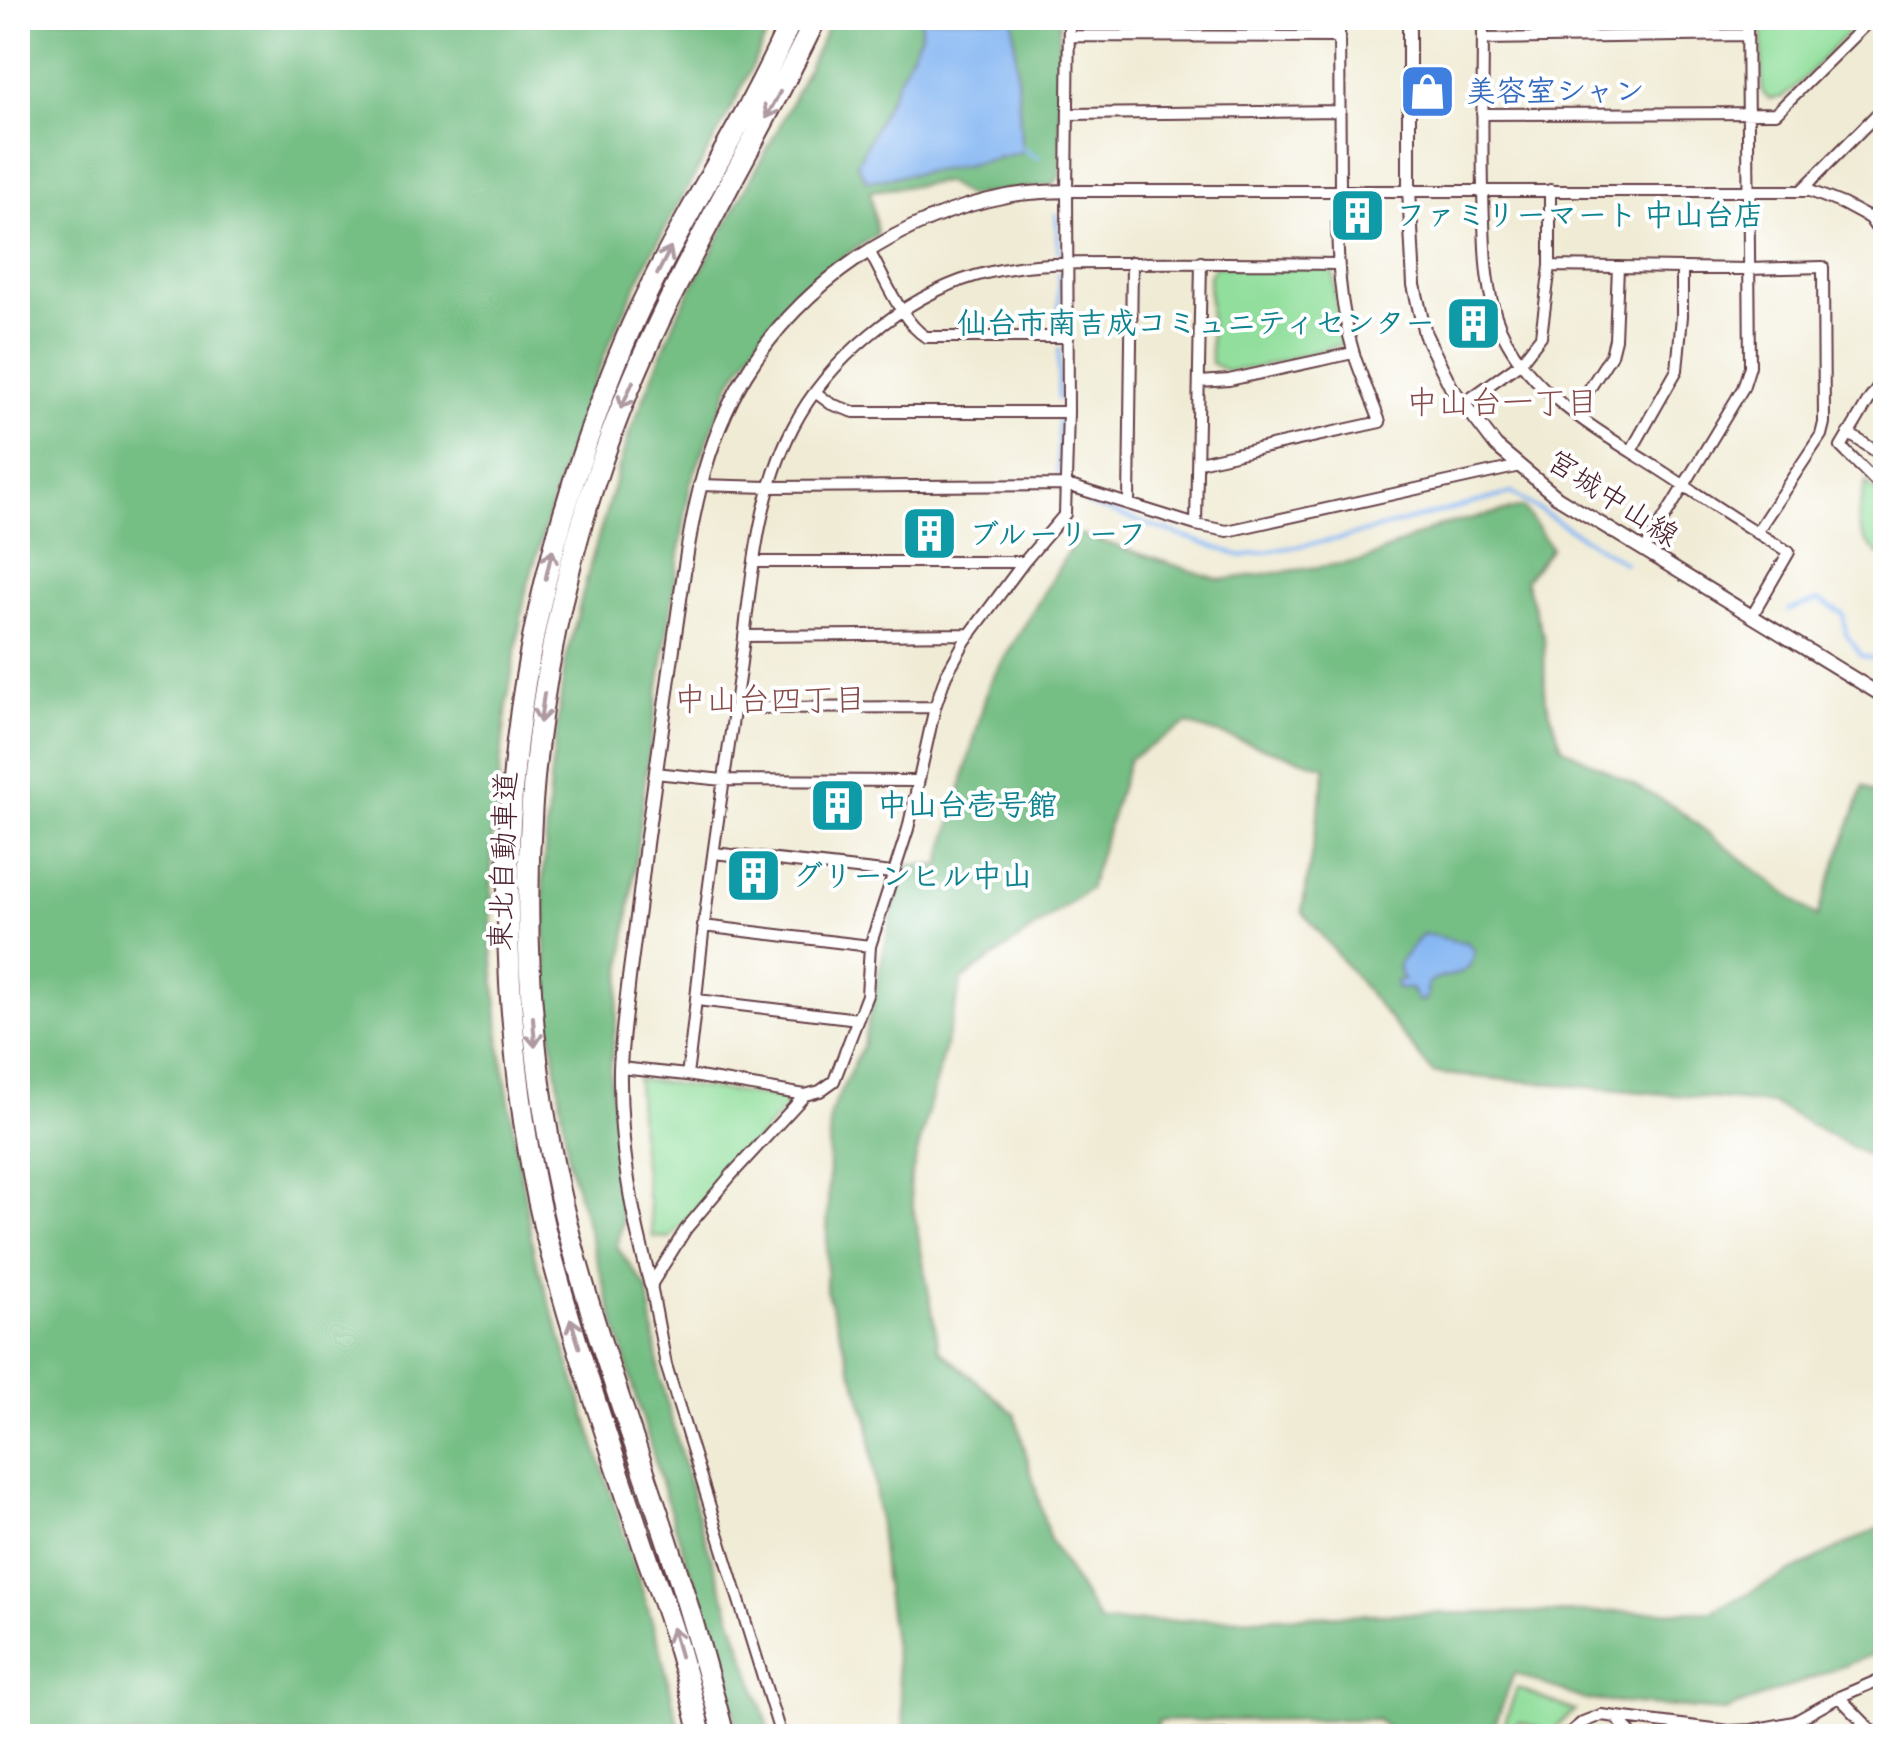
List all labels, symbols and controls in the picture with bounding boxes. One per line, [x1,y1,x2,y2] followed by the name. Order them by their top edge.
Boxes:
[1397,61,1457,121] shop icon: 美容室シャン
[1466,73,1645,110] place label: 美容室シャン
[763,89,782,119] one-way arrow
[1327,185,1387,245] building icon: ファミリーマート 中山台店
[1396,197,1764,234] place label: ファミリーマート 中山台店
[655,246,674,276] one-way arrow
[1444,293,1504,353] building icon: 仙台市南吉成コミュニティセンター
[957,305,1435,342] place label: 仙台市南吉成コミュニティセンター
[617,379,635,410] one-way arrow
[1406,383,1598,423] district label: 中山台一丁目
[1540,442,1686,555] street label: 宮城中山線
[900,504,960,564] building icon: ブルーリーフ
[969,516,1147,553] place label: ブルーリーフ
[541,549,559,581] one-way arrow
[674,680,866,720] district label: 中山台四丁目
[533,691,551,724] one-way arrow
[482,770,525,952] street label: 東北自動車道
[808,775,868,835] building icon: 中山台壱号館
[877,787,1057,824] place label: 中山台壱号館
[724,846,784,906] building icon: グリーンヒル中山
[793,858,1032,895] place label: グリーンヒル中山
[525,1016,544,1048] one-way arrow
[565,1318,583,1350] one-way arrow
[666,1627,684,1658] one-way arrow

